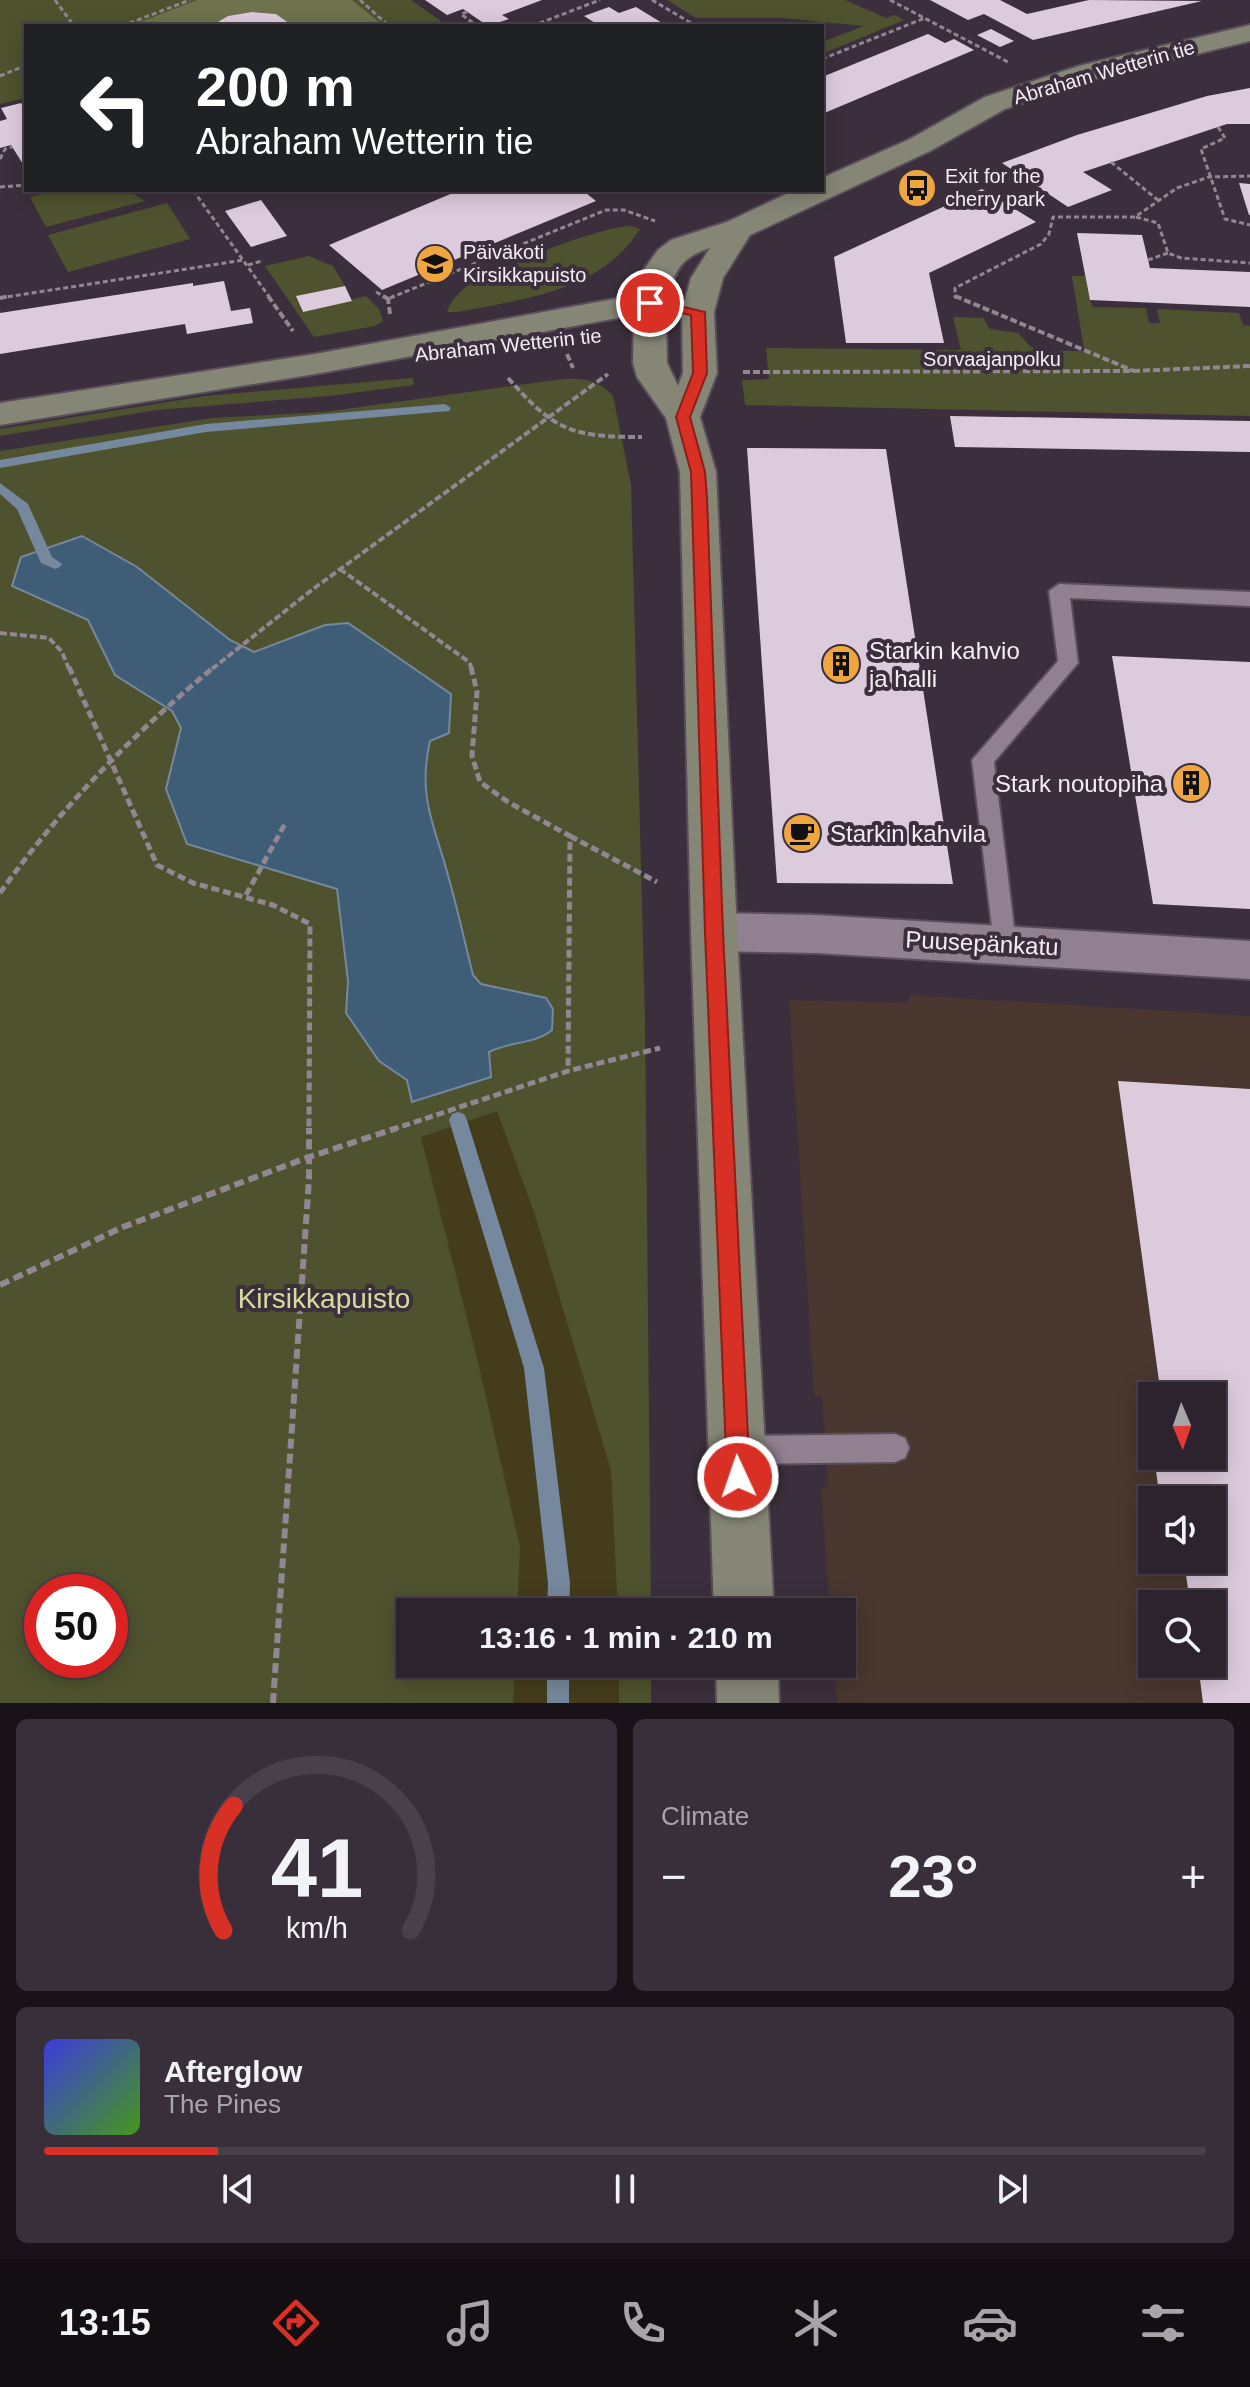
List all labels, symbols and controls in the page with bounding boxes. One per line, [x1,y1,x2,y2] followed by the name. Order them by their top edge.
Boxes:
[1011,36,1197,108] street label: Abraham Wetterin tie
[196,55,355,118] text: 200 m
[64,56,168,160] icon: left
[196,121,533,162] text: Abraham Wetterin tie
[945,165,1046,210] place label: Exit for the cherry park
[896,167,938,209] bus stop icon: Exit for the cherry park
[463,241,586,286] place label: Päiväkoti Kirsikkapuisto
[414,243,456,285] school or university icon: Päiväkoti Kirsikkapuisto
[616,269,684,337] pin
[628,281,672,325] icon: arrive
[414,324,602,366] street label: Abraham Wetterin tie
[923,348,1061,370] street label: Sorvaajanpolku
[868,637,1020,692] place label: Starkin kahvio ja halli
[820,643,862,685] building icon: Starkin kahvio ja halli
[1170,762,1212,804] building icon: Stark noutopiha
[995,770,1164,797] place label: Stark noutopiha
[781,812,823,854] cafe icon: Starkin kahvila
[830,820,987,847] place label: Starkin kahvila
[905,926,1059,960] street label: Puusepänkatu
[238,1283,410,1314] park label: Kirsikkapuisto
[1138,1382,1226,1470] north arrow
[1138,1382,1226,1678] map controls
[696,1435,780,1519] position arrow
[1138,1486,1226,1574] button: sound
[24,1574,128,1678] speed limit sign: 50
[1138,1590,1226,1678] button: search
[479,1621,773,1654] text: 13:16 · 1 min · 210 m
[661,1801,749,1831] text: Climate
[270,1822,363,1915] text: 41
[888,1843,979,1910] text: 23°
[661,1852,687,1901] text: −
[1180,1852,1206,1901] text: +
[286,1912,347,1944] text: km/h
[164,2055,302,2088] text: Afterglow
[164,2089,281,2119] text: The Pines
[216,2167,260,2211] icon: previous
[603,2167,647,2211] icon: pause
[990,2167,1034,2211] icon: next
[268,2295,324,2351] icon: directions
[442,2295,498,2351] icon: music
[615,2295,671,2351] icon: phone
[788,2295,844,2351] icon: climate
[962,2295,1018,2351] icon: car
[1135,2295,1191,2351] icon: filters
[59,2302,151,2343] text: 13:15

